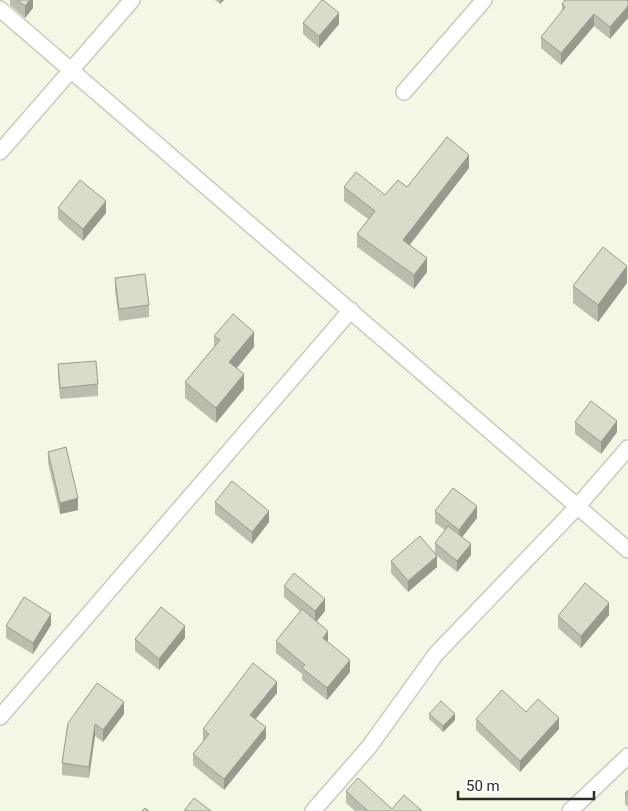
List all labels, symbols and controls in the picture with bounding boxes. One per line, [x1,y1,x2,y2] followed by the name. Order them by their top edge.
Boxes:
[458,768,594,800] scale bar
[466,777,500,795] text: 50 m

